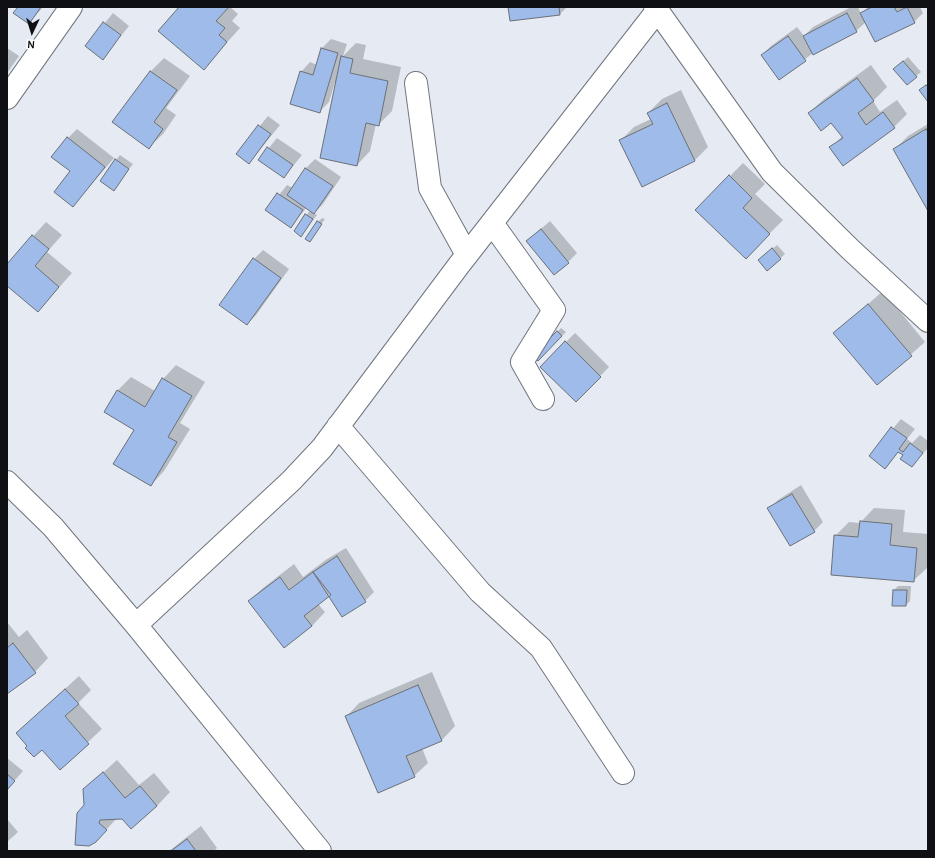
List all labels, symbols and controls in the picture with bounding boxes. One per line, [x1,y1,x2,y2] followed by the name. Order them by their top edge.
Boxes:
[12,12,52,52] north arrow
[27,38,36,51] text: N

